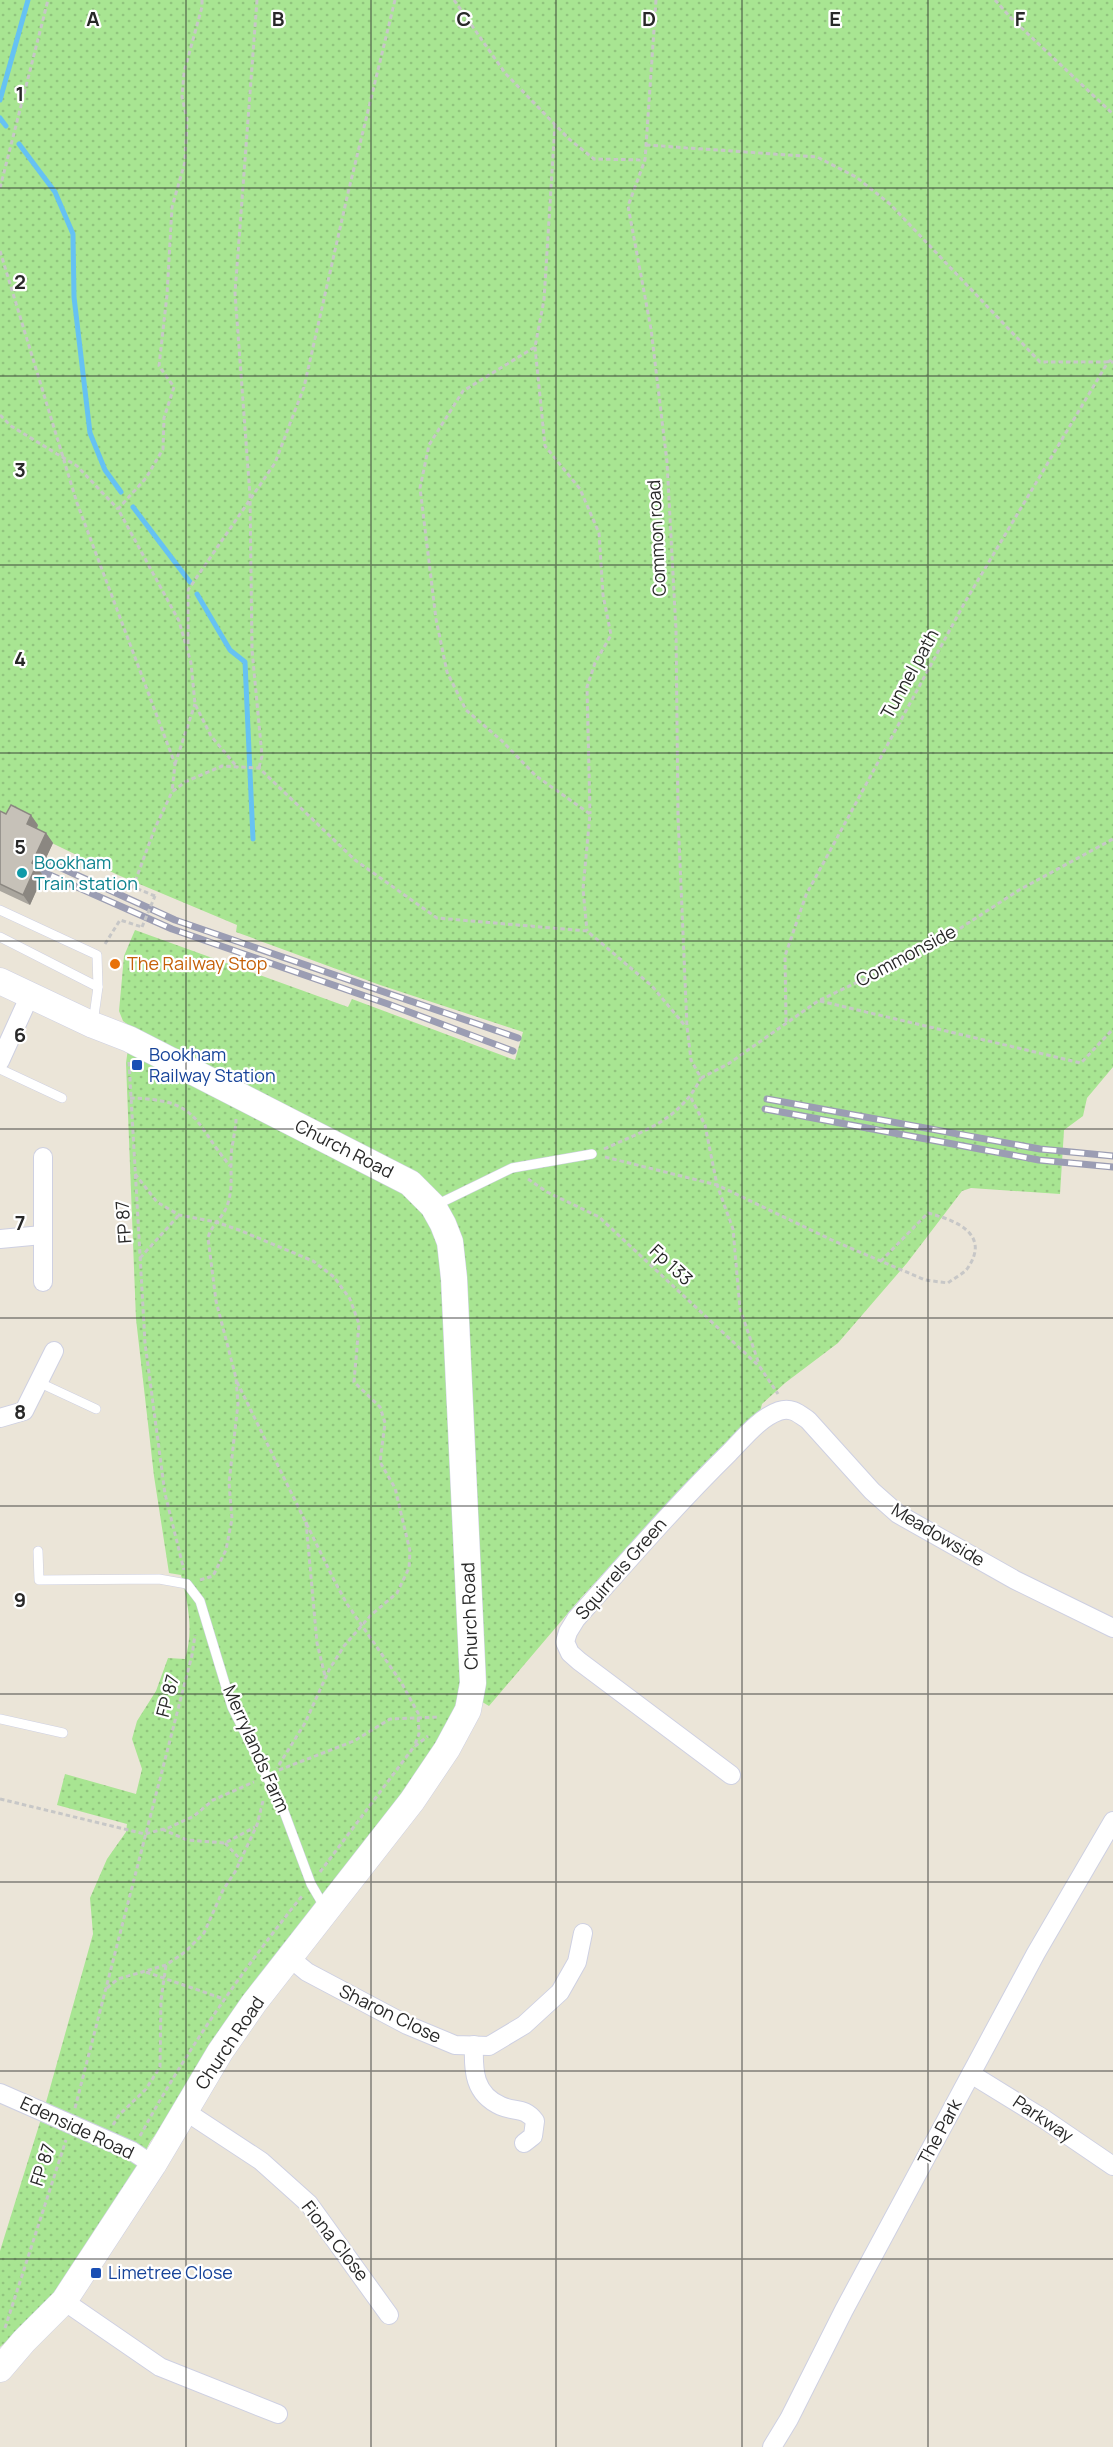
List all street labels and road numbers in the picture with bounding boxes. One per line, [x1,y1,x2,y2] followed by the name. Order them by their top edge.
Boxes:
[641,479,671,597] street label: Common road
[875,625,944,723] street label: Tunnel path
[851,919,960,992] street label: Commonside
[291,1113,398,1183] street label: Church Road
[110,1200,136,1244] street label: FP 87
[645,1238,698,1290] street label: Fp 133
[887,1497,990,1571] street label: Meadowside
[569,1512,671,1624] street label: Squirrels Green
[455,1562,483,1670] street label: Church Road
[150,1672,184,1720] street label: FP 87
[218,1681,296,1816] street label: Merrylands Farm
[335,1978,445,2048] street label: Sharon Close
[189,1991,269,2094] street label: Church Road
[1009,2089,1079,2147] street label: Parkway
[17,2090,138,2164] street label: Edenside Road
[912,2093,967,2169] street label: The Park
[24,2141,60,2189] street label: FP 87
[297,2195,375,2286] street label: Fiona Close

